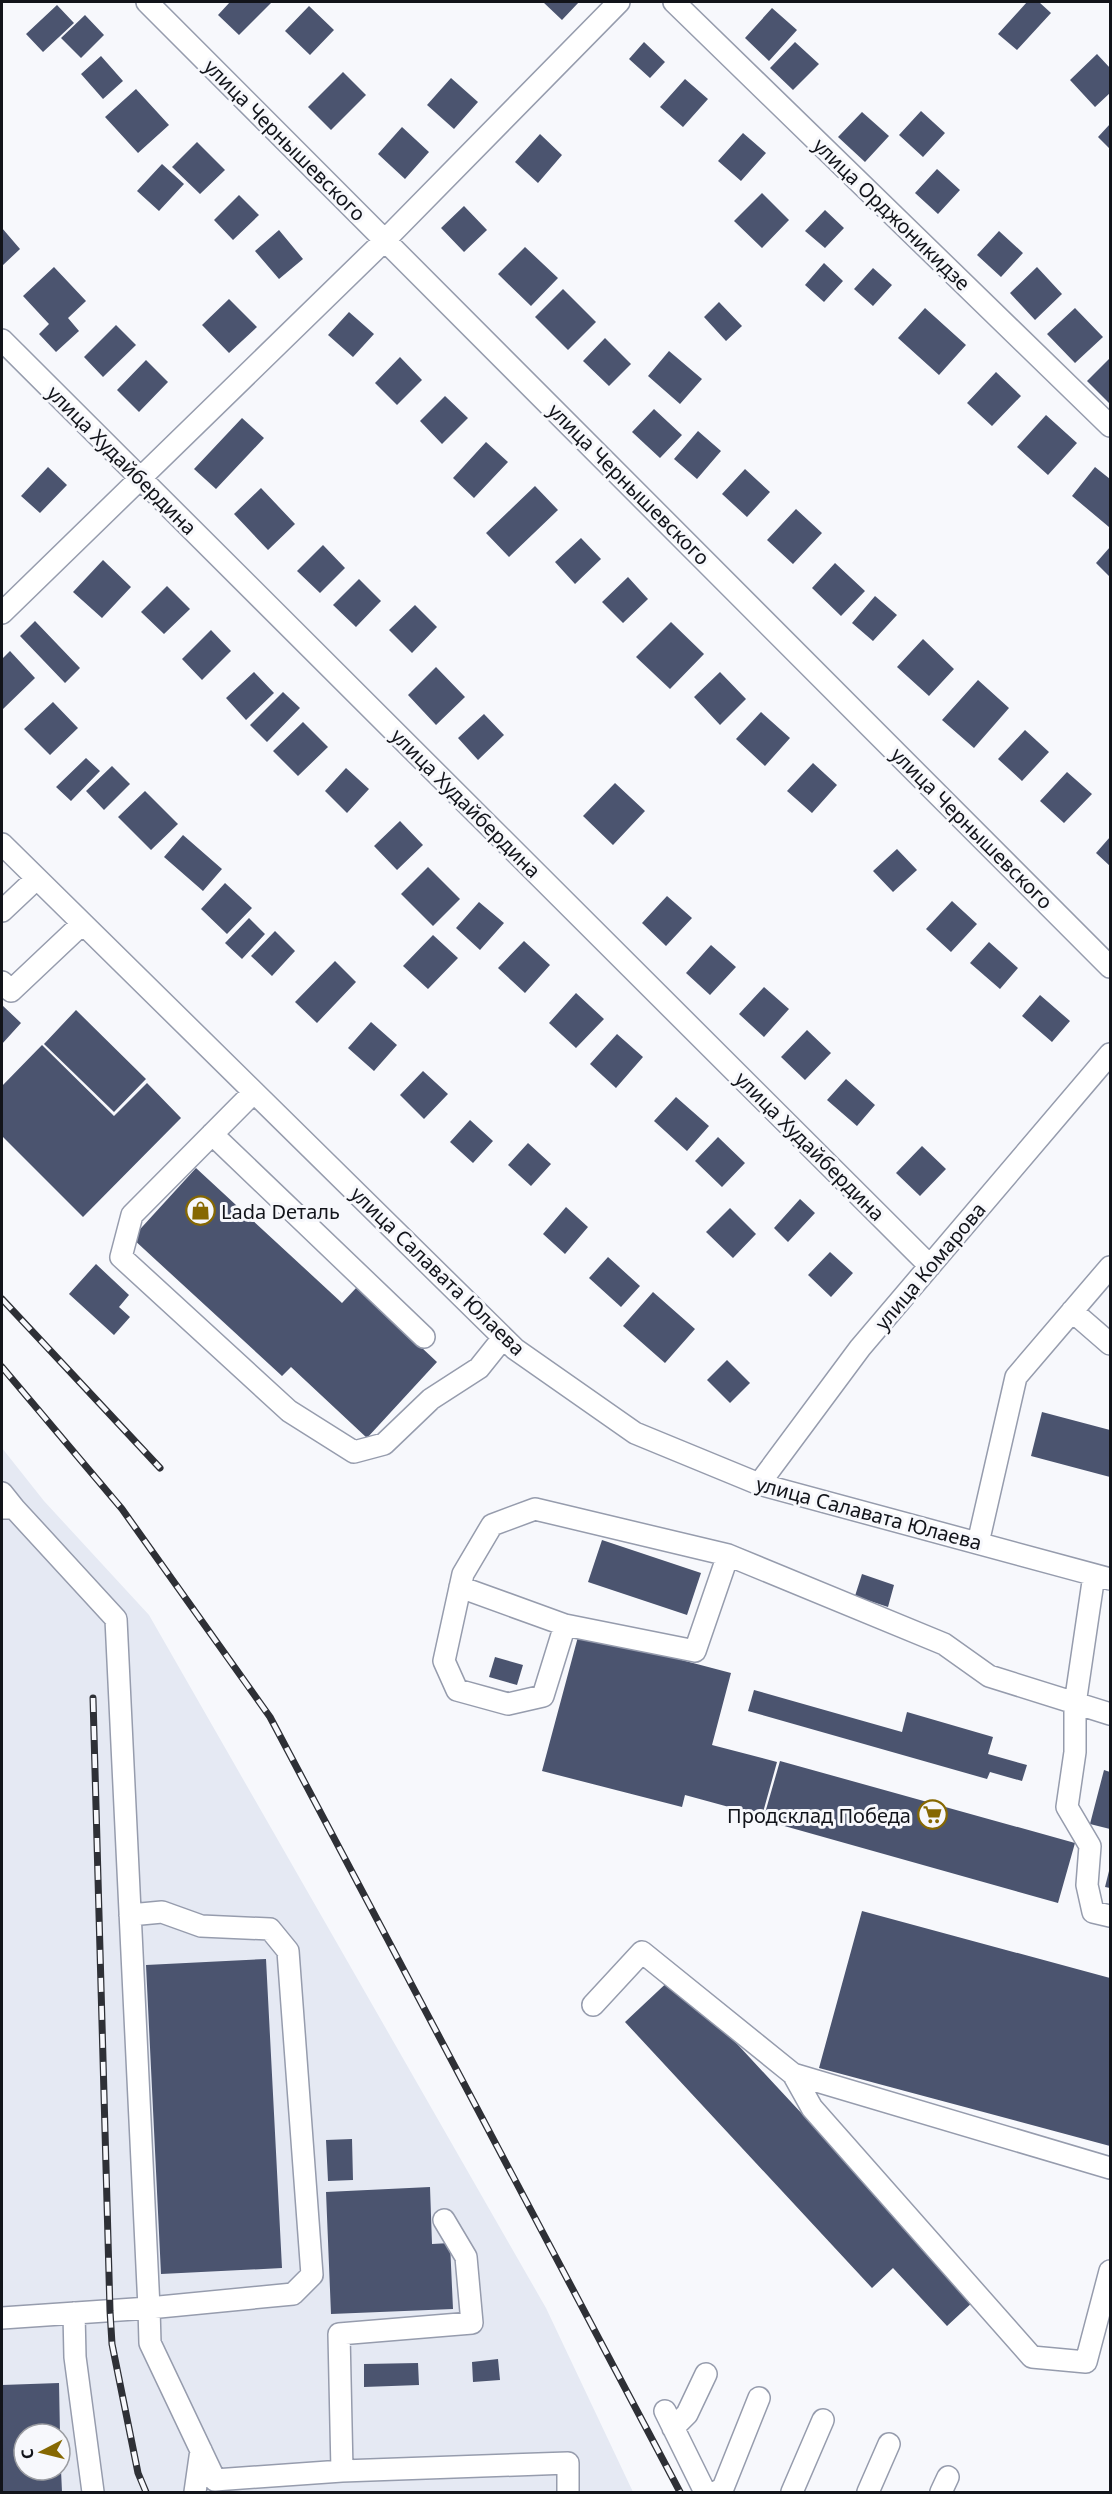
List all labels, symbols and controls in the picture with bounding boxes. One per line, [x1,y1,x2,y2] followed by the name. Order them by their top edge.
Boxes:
[198,53,372,227] street label: улица Чернышевского
[808,132,976,296] street label: улица Орджоникидзе
[41,379,203,541] street label: улица Худайбердина
[542,397,716,571] street label: улица Чернышевского
[385,722,547,884] street label: улица Худайбердина
[885,741,1059,915] street label: улица Чернышевского
[729,1065,891,1227] street label: улица Худайбердина
[345,1181,531,1361] street label: улица Салавата Юлаева
[184,1195,216,1227] shop icon: Lada Dеталь
[869,1196,991,1336] street label: улица Комарова
[221,1198,340,1225] place label: Lada Dеталь
[753,1470,985,1556] street label: улица Салавата Юлаева
[916,1799,948,1831] supermarket icon: Продсклад Победа
[727,1802,911,1829] place label: Продсклад Победа
[12,2422,72,2482] north arrow
[16,2447,39,2460] text: С

